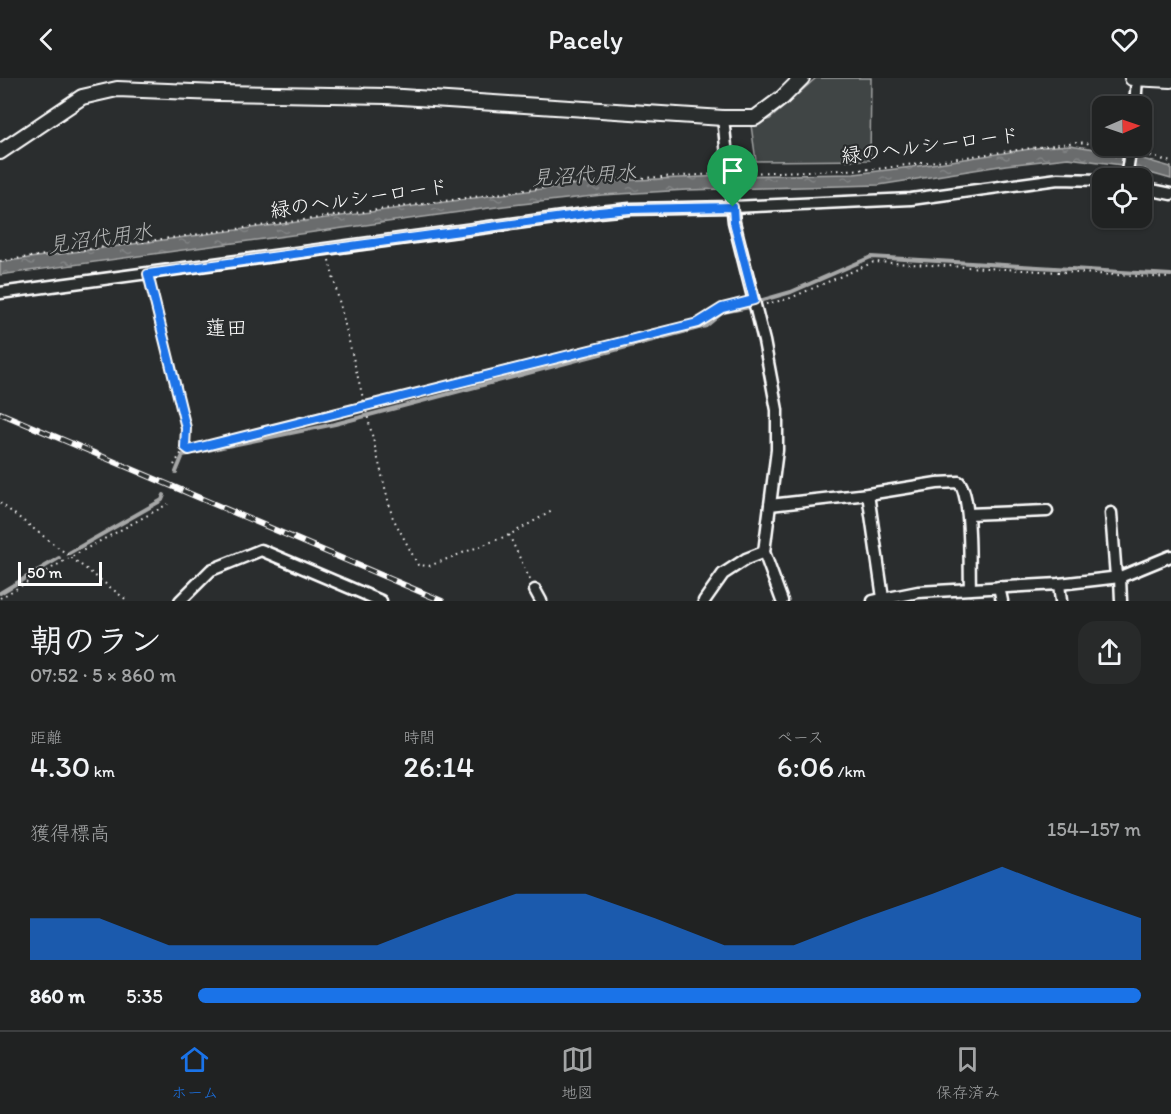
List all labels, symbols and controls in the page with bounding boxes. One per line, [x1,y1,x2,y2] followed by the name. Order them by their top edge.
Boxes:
[30,23,63,56] icon: back
[548,23,623,56] text: Pacely
[1108,23,1141,56] icon: heart
[1092,96,1152,156] north arrow
[1092,96,1152,228] map controls
[840,122,1020,168] street label: 緑のヘルシーロード
[707,145,758,207] pin
[716,154,749,187] icon: arrive
[531,159,637,190] water label: 見沼代用水
[1092,168,1152,228] button: locate
[269,174,449,222] street label: 緑のヘルシーロード
[46,218,154,257] water label: 見沼代用水
[205,315,247,340] district label: 蓮田
[18,559,102,586] scale bar
[27,563,62,582] text: 50 m
[30,621,162,660] text: 朝のラン
[1078,621,1141,684] button: share
[30,663,176,687] text: 07:52 · 5 × 860 m
[30,728,62,747] text: 距離
[403,728,435,747] text: 時間
[777,728,824,747] text: ペース
[30,748,90,785] text: 4.30
[403,748,474,785] text: 26:14
[777,748,834,785] text: 6:06
[90,762,115,781] text: km
[834,762,866,781] text: /km
[1047,817,1141,841] text: 154–157 m
[30,821,110,845] text: 獲得標高
[30,984,85,1008] text: 860 m
[126,984,163,1008] text: 5:35
[171,1043,218,1103] tab: ホーム
[561,1043,594,1103] tab: 地図
[936,1043,1000,1103] tab: 保存済み

